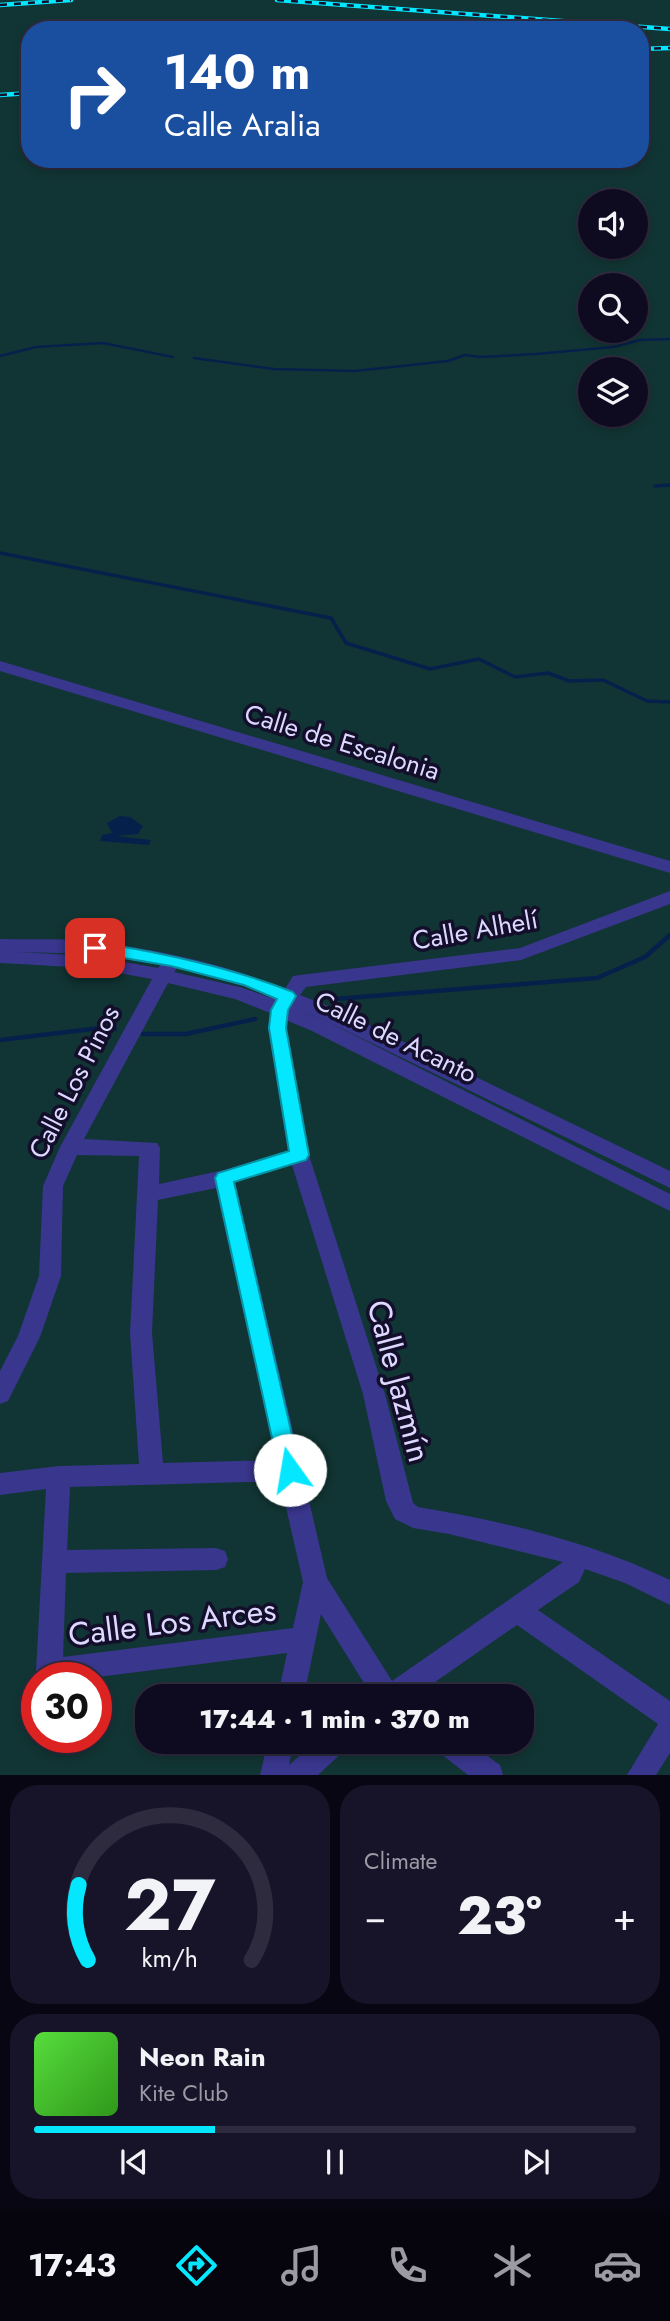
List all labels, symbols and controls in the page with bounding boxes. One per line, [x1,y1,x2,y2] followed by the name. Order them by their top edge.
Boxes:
[164,37,310,107] text: 140 m
[49,49,140,140] icon: right
[164,102,321,148] text: Calle Aralia
[578,189,648,427] map controls
[578,189,648,259] button: sound
[578,273,648,343] button: search
[578,357,648,427] button: layers
[240,694,444,790] street label: Calle de Escalonia
[409,900,542,960] street label: Calle Alhelí
[65,918,125,978] pin
[76,929,114,967] icon: arrive
[309,981,483,1093] street label: Calle de Acanto
[19,999,129,1165] street label: Calle Los Pinos
[355,1295,443,1467] street label: Calle Jazmín
[253,1433,327,1507] position arrow
[66,1586,278,1658] street label: Calle Los Arces
[21,1662,112,1753] speed limit sign: 30
[199,1700,470,1738] text: 17:44 · 1 min · 370 m
[364,1844,437,1878] text: Climate
[124,1853,216,1958] text: 27
[457,1878,542,1954] text: 23°
[364,1889,386,1944] text: −
[613,1889,636,1944] text: +
[142,1940,198,1976] text: km/h
[139,2038,266,2076] text: Neon Rain
[139,2076,228,2110] text: Kite Club
[115,2143,153,2181] icon: previous
[316,2143,354,2181] icon: pause
[517,2143,555,2181] icon: next
[172,2241,221,2290] icon: directions
[277,2241,326,2290] icon: music
[383,2241,432,2290] icon: phone
[488,2241,537,2290] icon: climate
[593,2241,642,2290] icon: car
[28,2242,116,2288] text: 17:43

